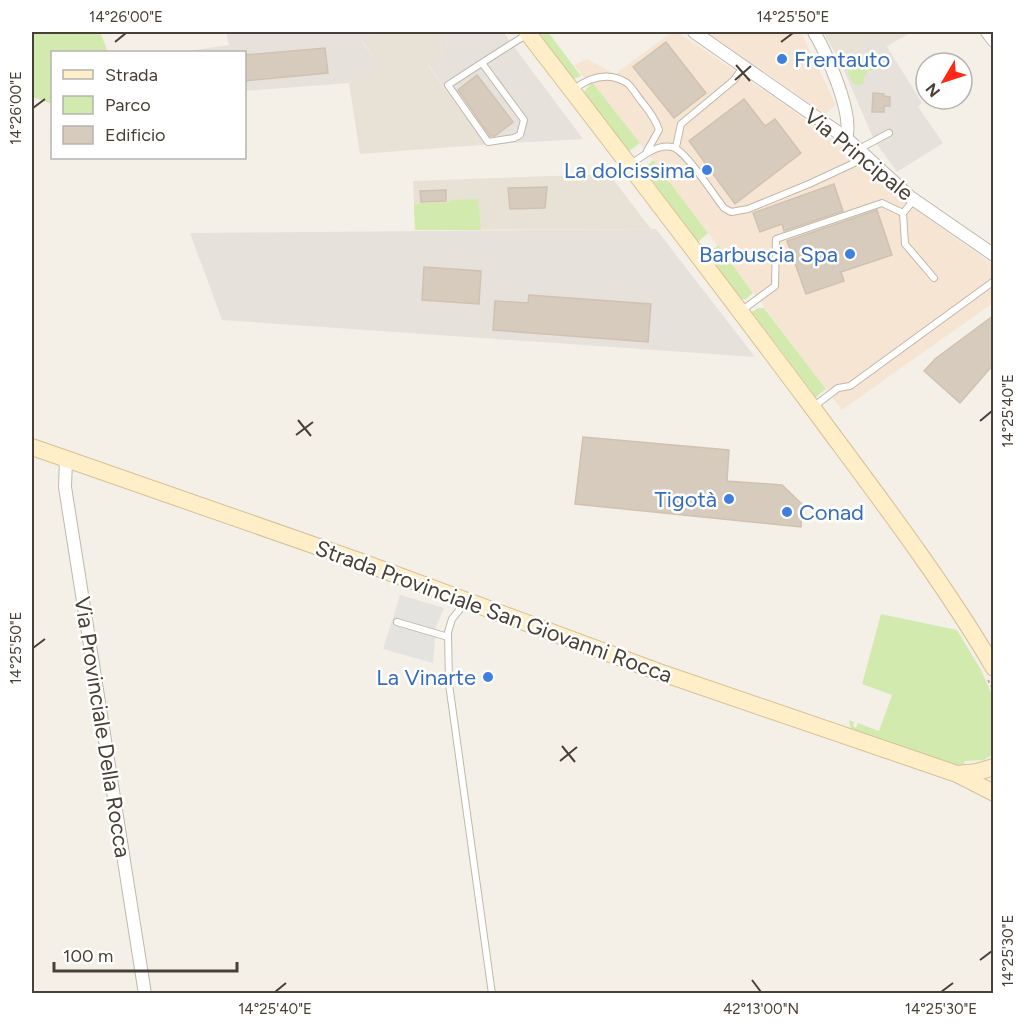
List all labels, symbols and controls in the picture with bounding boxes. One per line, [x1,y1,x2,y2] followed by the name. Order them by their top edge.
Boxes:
[89,8,163,26] text: 14°26'00"E
[757,8,829,26] text: 14°25'50"E
[794,46,890,73] place label: Frentauto
[51,51,246,159] legend
[914,51,974,111] north arrow
[775,52,789,66] marker: Frentauto
[105,64,158,86] text: Strada
[7,71,25,145] text: 14°26'00"E
[921,79,944,101] text: N
[105,94,151,116] text: Parco
[799,102,919,207] street label: Via Principale
[105,124,166,146] text: Edificio
[564,157,695,184] place label: La dolcissima
[700,163,714,177] marker: La dolcissima
[699,241,838,268] place label: Barbuscia Spa
[843,247,857,261] marker: Barbuscia Spa
[999,374,1017,448] text: 14°25'40"E
[655,486,717,513] place label: Tigotà
[722,492,736,506] marker: Tigotà
[799,499,864,526] place label: Conad
[780,505,794,519] marker: Conad
[312,534,676,689] street label: Strada Provinciale San Giovanni Rocca
[69,595,136,860] street label: Via Provinciale Della Rocca
[7,612,25,684] text: 14°25'50"E
[376,664,476,691] place label: La Vinarte
[481,670,495,684] marker: La Vinarte
[999,915,1017,987] text: 14°25'30"E
[54,935,237,973] scale bar
[63,945,113,967] text: 100 m
[238,1000,312,1018] text: 14°25'40"E
[723,1000,799,1018] text: 42°13'00"N
[905,1000,977,1018] text: 14°25'30"E

